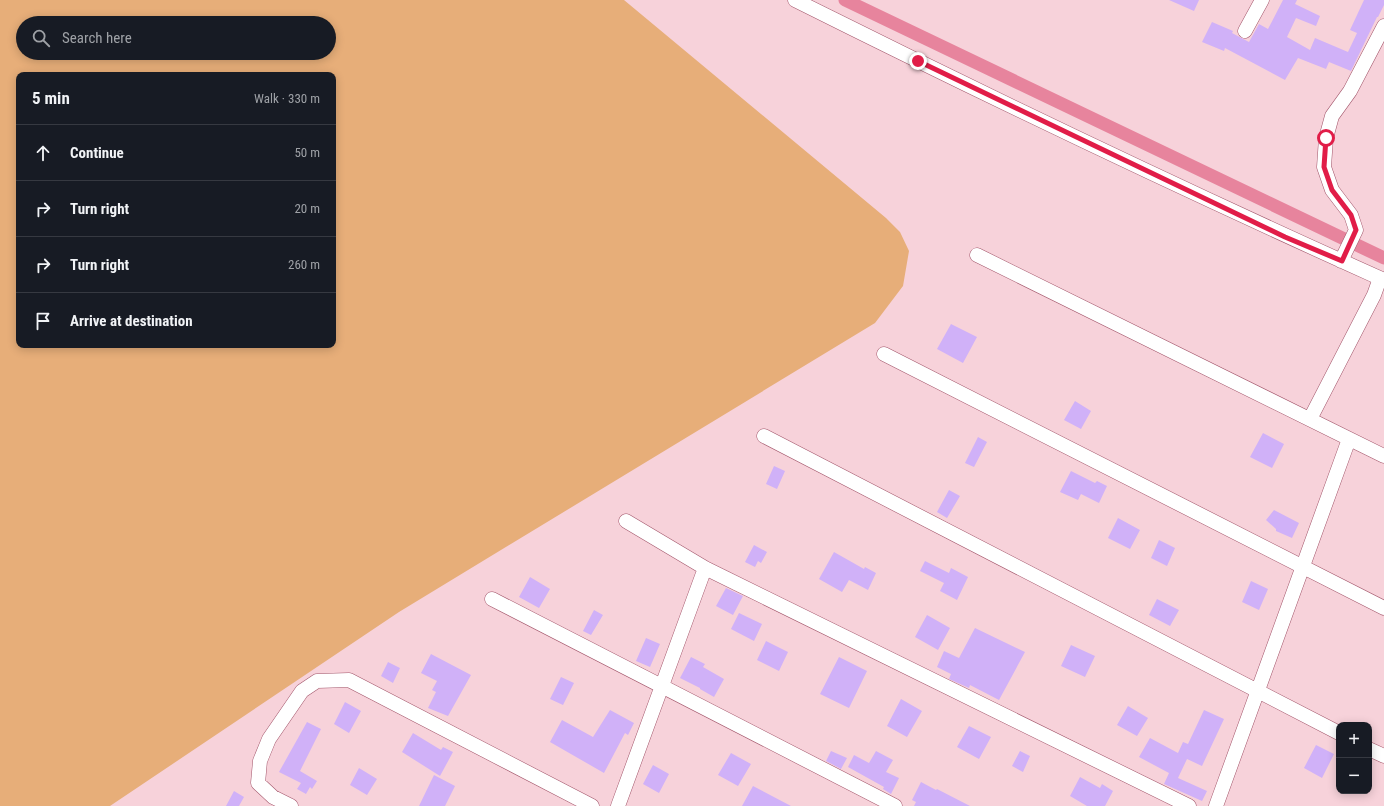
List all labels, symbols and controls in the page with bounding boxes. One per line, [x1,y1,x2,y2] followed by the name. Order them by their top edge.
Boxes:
[16,16,336,60] search box
[30,27,52,49] icon: search
[62,29,132,47] text: Search here
[909,52,927,70] route end
[32,88,70,108] text: 5 min
[254,91,320,106] text: Walk · 330 m
[1317,129,1335,147] route start
[32,142,54,164] icon: ahead
[70,144,124,162] text: Continue
[294,145,320,160] text: 50 m
[32,198,54,220] icon: right
[70,200,129,218] text: Turn right
[294,201,320,216] text: 20 m
[32,254,54,276] icon: right
[70,256,129,274] text: Turn right
[288,257,320,272] text: 260 m
[32,310,54,332] icon: arrive
[70,312,193,330] text: Arrive at destination
[1336,722,1372,794] map controls
[1336,722,1372,758] button: +
[1336,758,1372,794] button: −

